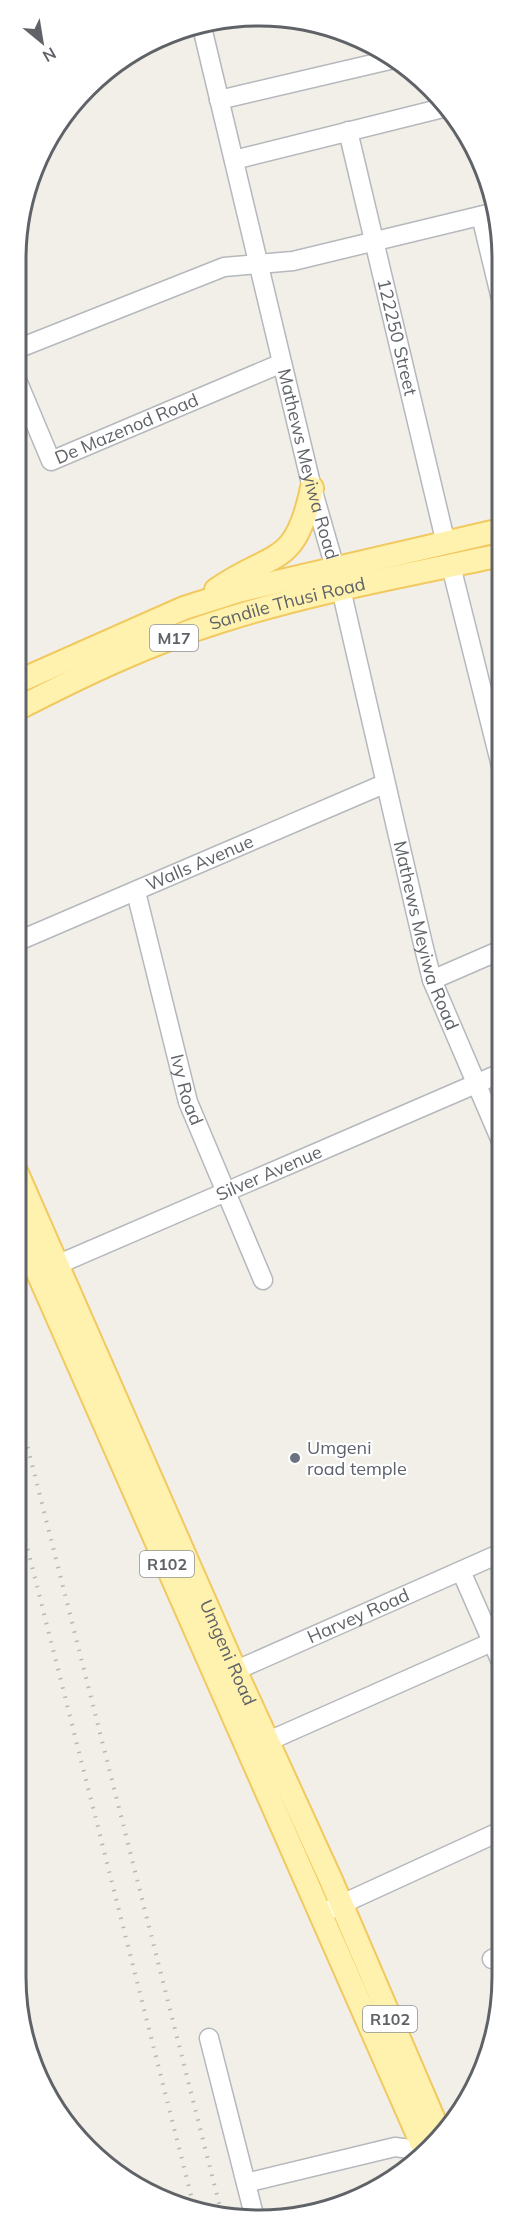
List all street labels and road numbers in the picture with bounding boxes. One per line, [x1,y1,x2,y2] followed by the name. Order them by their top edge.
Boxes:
[372,276,422,398] street label: 122250 Street
[273,366,344,562] street label: Mathews Meyiwa Road
[51,388,202,469] street label: De Mazenod Road
[206,572,367,635] street label: Sandile Thusi Road
[150,625,198,651] road number: M17
[142,829,257,896] street label: Walls Avenue
[389,838,464,1033] street label: Mathews Meyiwa Road
[166,1052,208,1128] street label: Ivy Road
[212,1140,325,1206] street label: Silver Avenue
[140,1551,194,1577] road number: R102
[304,1583,413,1648] street label: Harvey Road
[195,1596,262,1709] street label: Umgeni Road
[363,2006,417,2032] road number: R102

